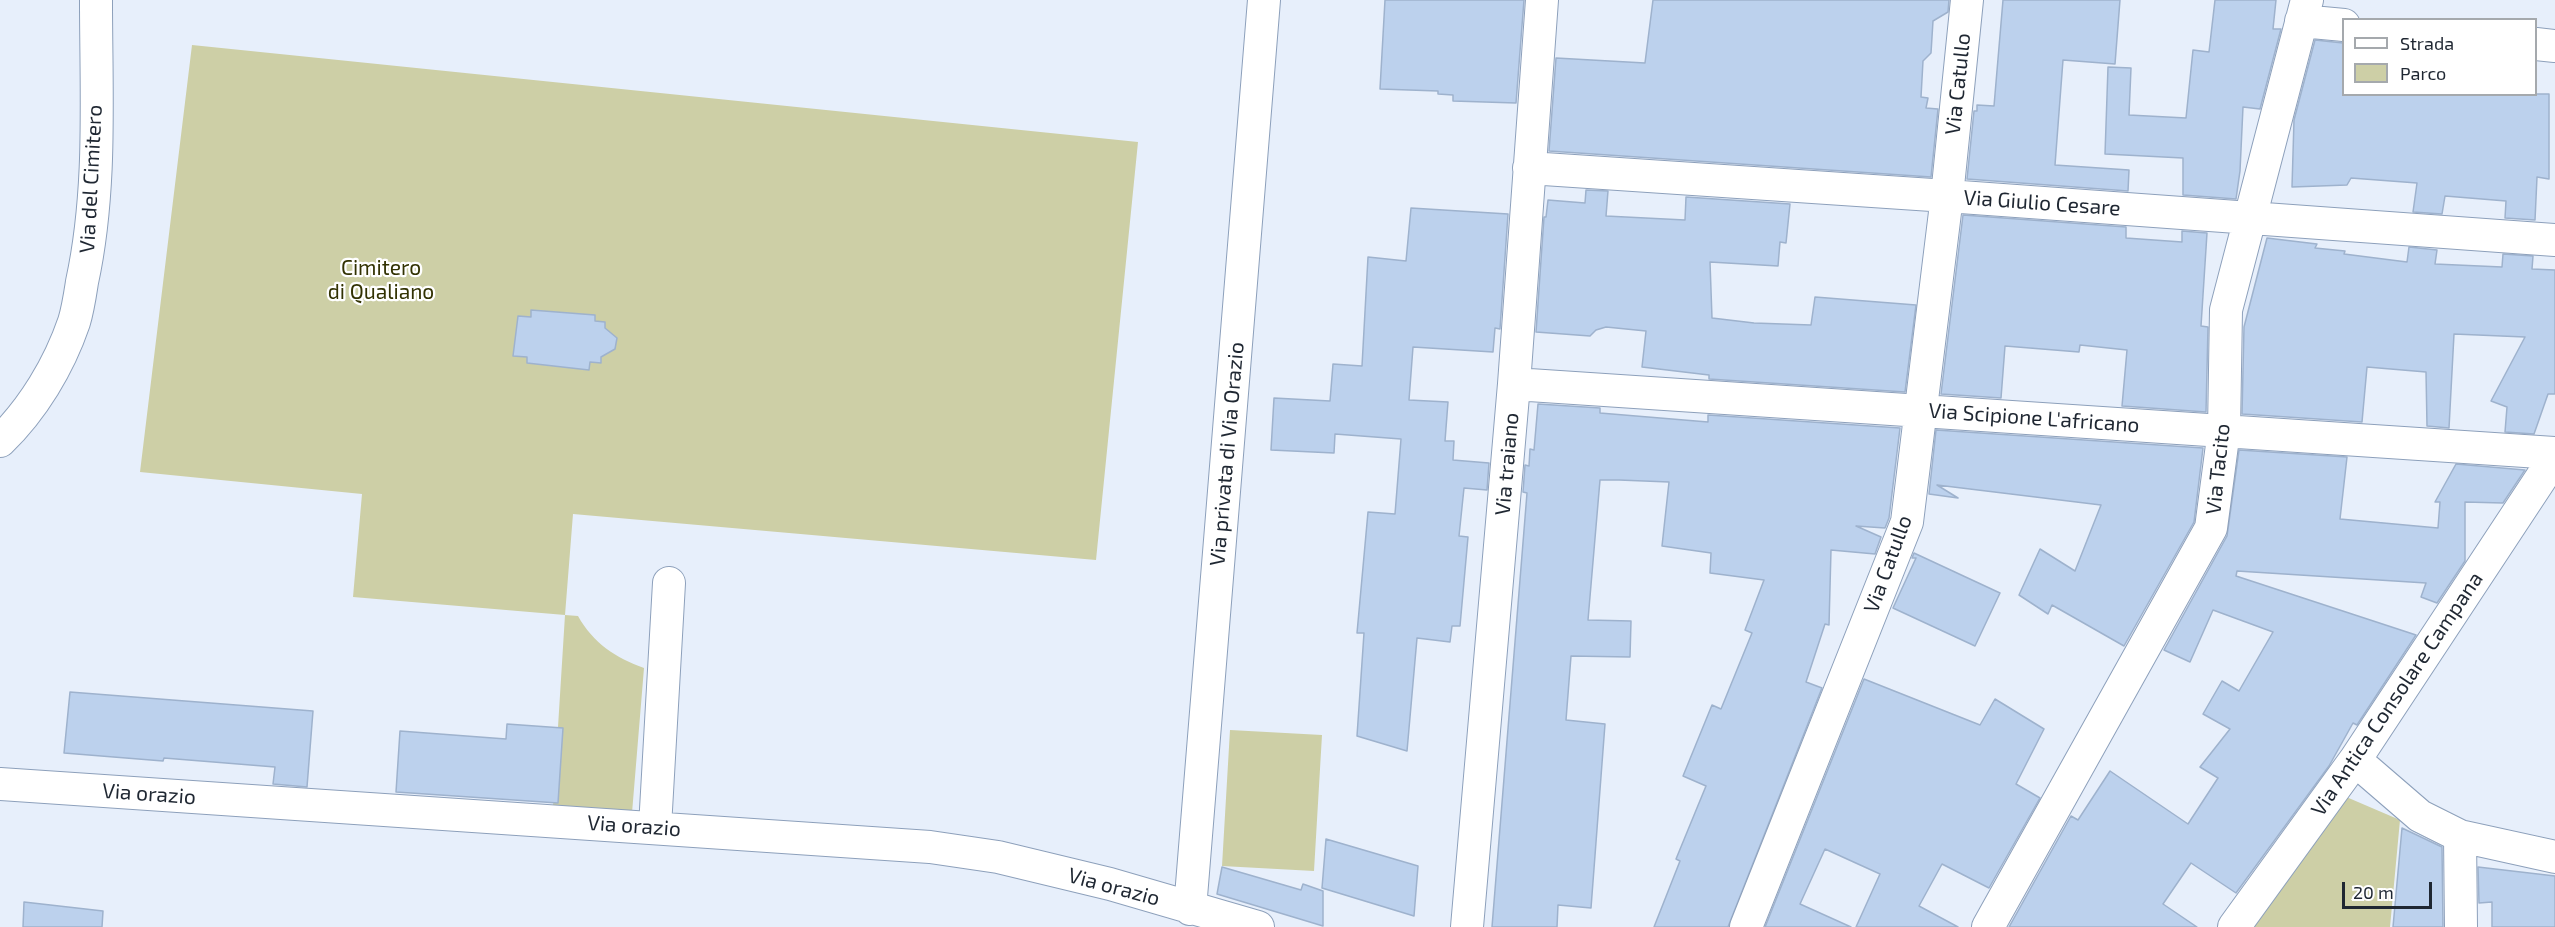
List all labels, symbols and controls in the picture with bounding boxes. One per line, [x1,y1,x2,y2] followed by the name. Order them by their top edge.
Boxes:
[2342,18,2537,96] legend
[1940,32,1976,136] street label: Via Catullo
[2400,32,2454,54] text: Strada
[2400,62,2446,84] text: Parco
[75,104,107,254] street label: Via del Cimitero
[1963,185,2121,221] street label: Via Giulio Cesare
[328,255,434,305] park label: Cimitero di Qualiano
[1205,341,1249,567] street label: Via privata di Via Orazio
[1928,398,2140,438] street label: Via Scipione L'africano
[1490,412,1524,516] street label: Via traiano
[2201,422,2235,516] street label: Via Tacito
[1859,512,1917,616] street label: Via Catullo
[2306,567,2488,821] street label: Via Antica Consolare Campana
[101,778,197,810] street label: Via orazio
[586,810,682,842] street label: Via orazio
[1065,863,1163,911] street label: Via orazio
[2345,870,2435,908] scale bar
[2353,881,2394,903] text: 20 m

